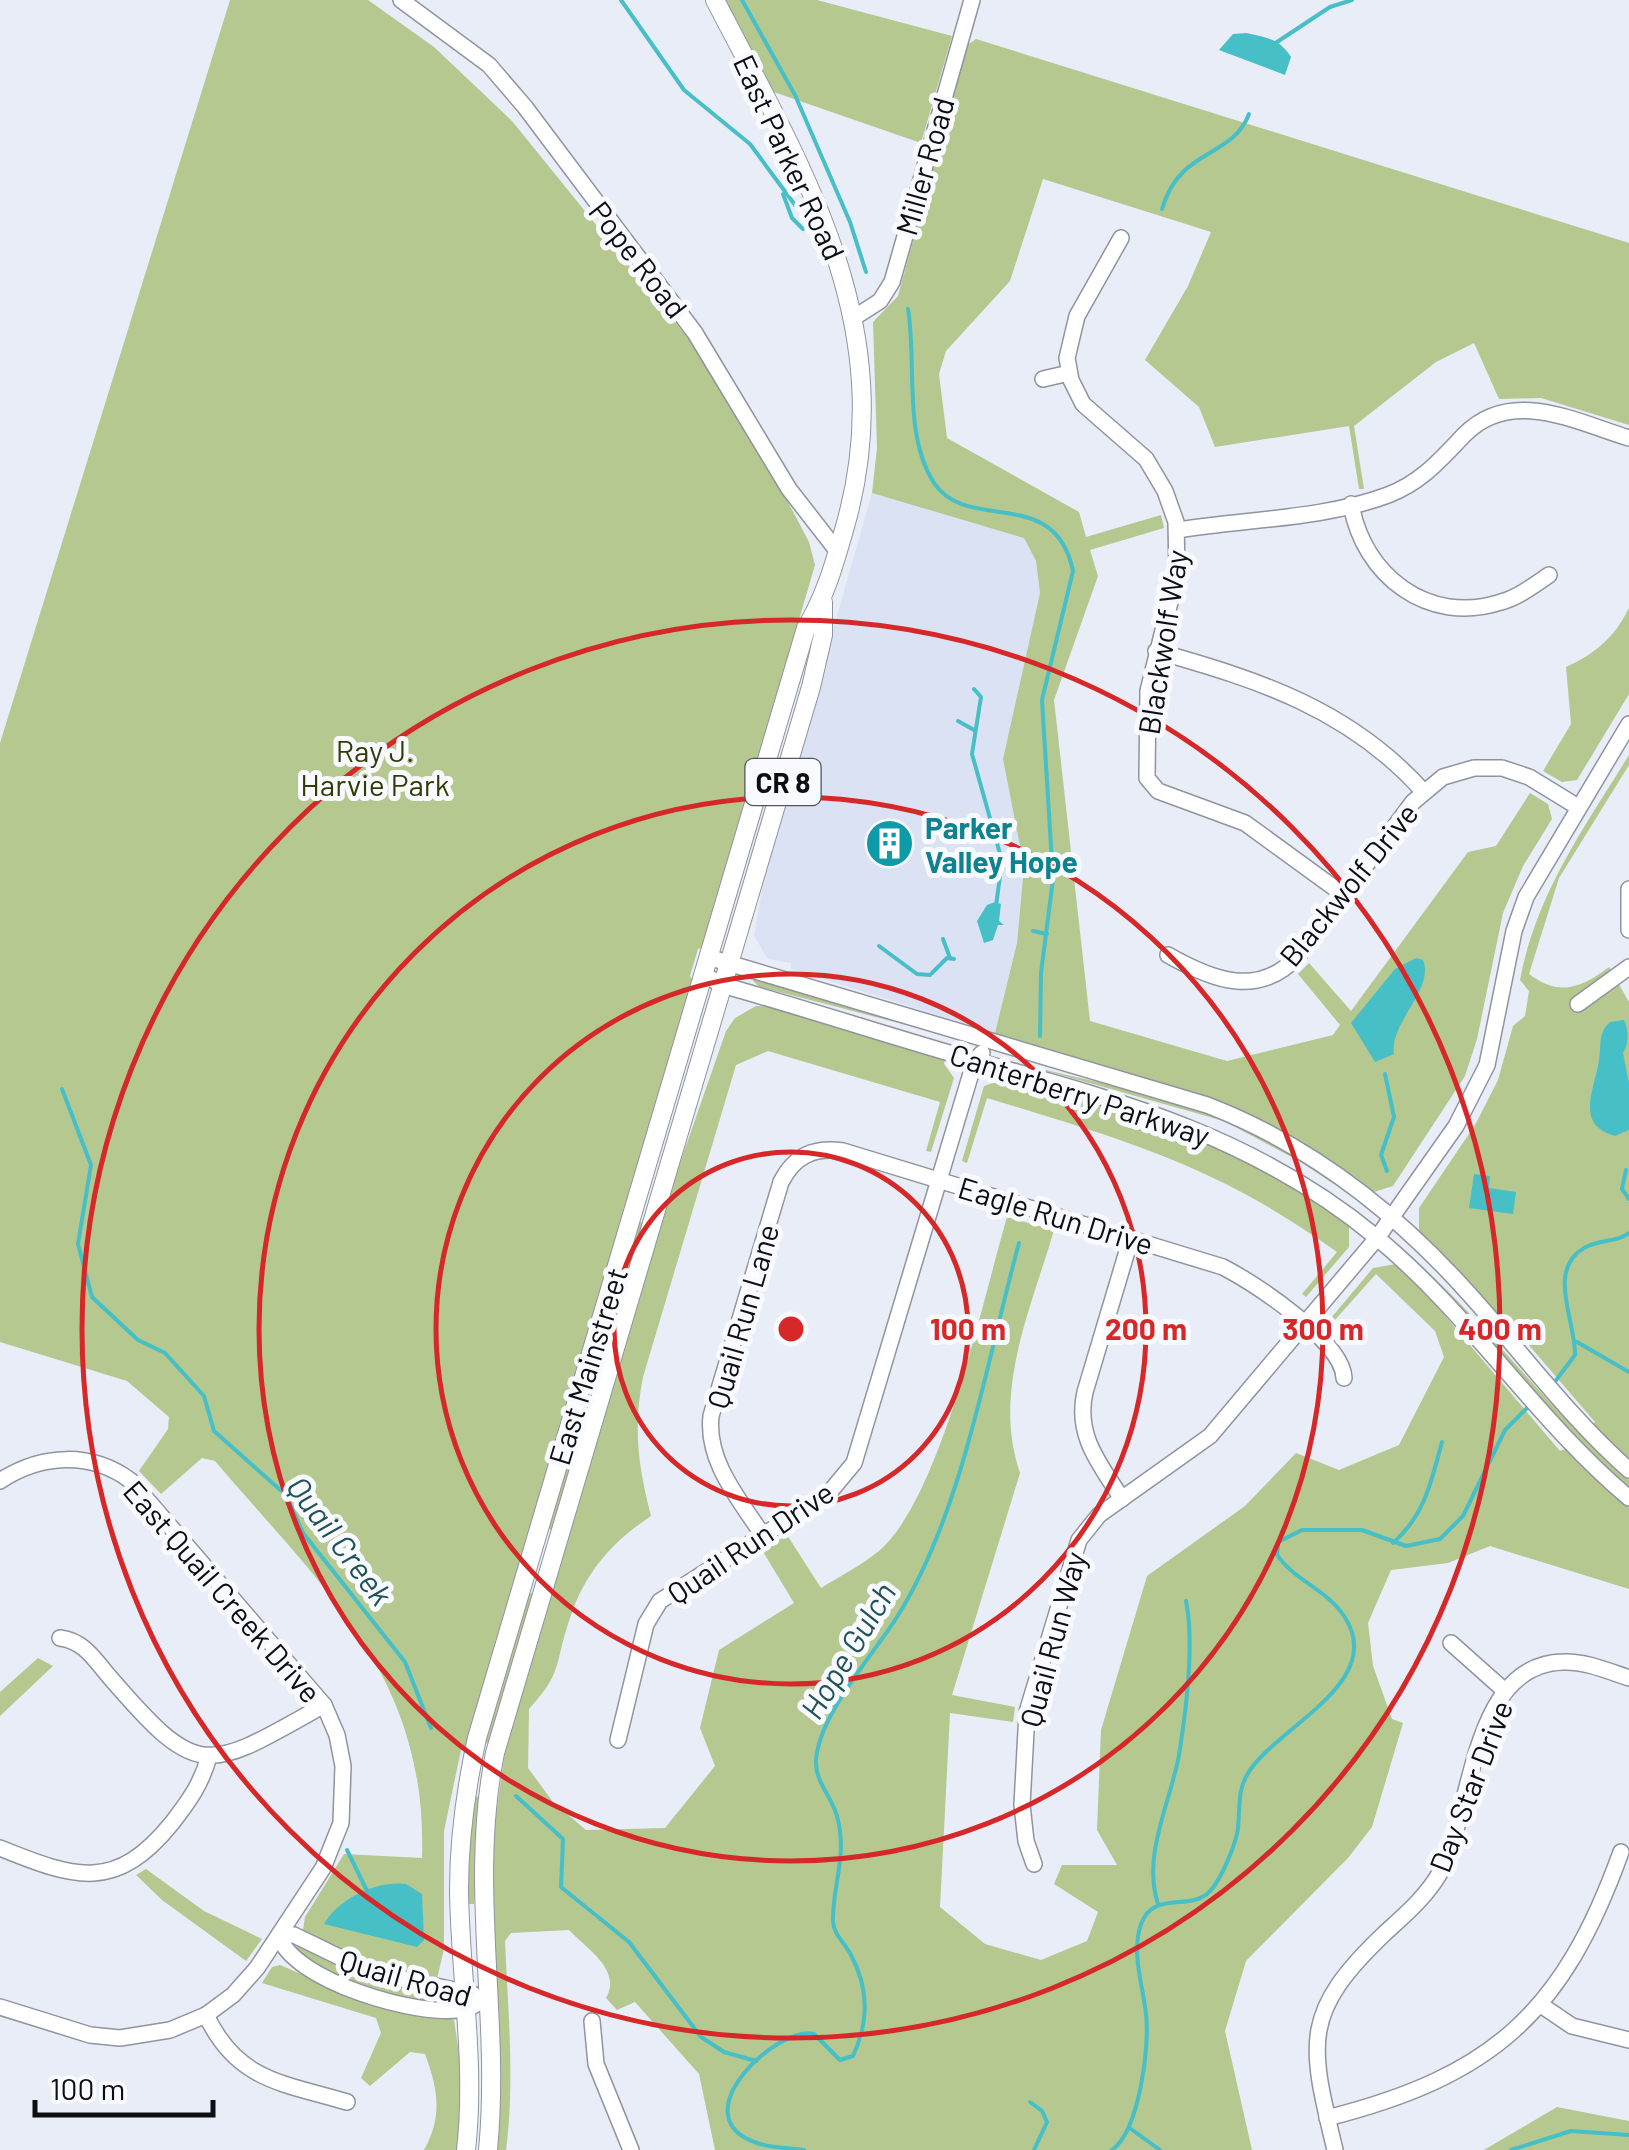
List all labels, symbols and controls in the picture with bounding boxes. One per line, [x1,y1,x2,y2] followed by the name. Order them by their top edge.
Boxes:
[727,49,853,265] street label: East Parker Road
[887,93,961,239] street label: Miller Road
[582,193,696,325] street label: Pope Road
[1130,547,1194,737] street label: Blackwolf Way
[300,732,450,802] park label: Ray J. Harvie Park
[746,759,820,805] road number: CR 8
[1271,795,1425,973] street label: Blackwolf Drive
[925,809,1078,879] place label: Parker Valley Hope
[864,818,916,870] building icon: Parker Valley Hope
[946,1035,1214,1153] street label: Canterberry Parkway
[954,1168,1158,1262] street label: Eagle Run Drive
[698,1220,786,1412] street label: Quail Run Lane
[540,1263,634,1469] street label: East Mainstreet
[930,1310,1006,1346] text: 100 m
[1105,1310,1187,1346] text: 200 m
[1282,1310,1364,1346] text: 300 m
[1458,1310,1542,1346] text: 400 m
[773,1311,809,1347] centre of rings
[280,1468,402,1612] water label: Quail Creek
[117,1472,329,1710] street label: East Quail Creek Drive
[660,1473,840,1611] street label: Quail Run Drive
[1011,1547,1093,1730] street label: Quail Run Way
[791,1575,903,1725] water label: Hope Gulch
[1421,1695,1519,1877] street label: Day Star Drive
[336,1941,476,2013] street label: Quail Road
[35,2055,212,2117] scale bar
[50,2070,125,2106] text: 100 m

